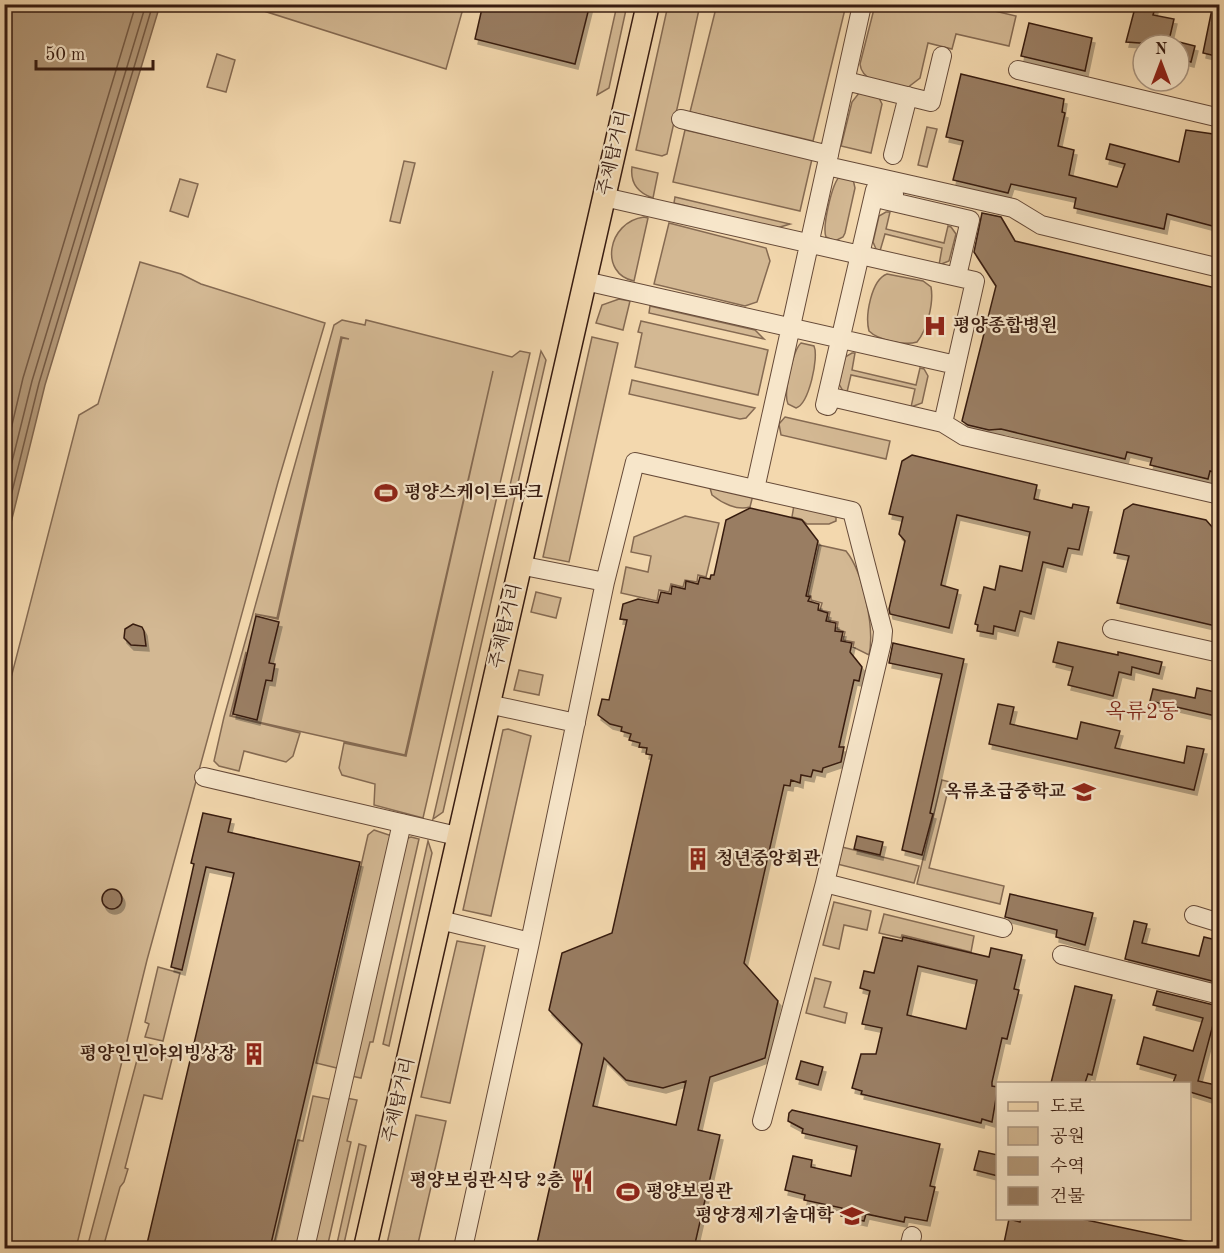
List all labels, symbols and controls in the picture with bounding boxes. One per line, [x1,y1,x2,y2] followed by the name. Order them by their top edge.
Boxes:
[36,33,153,71] scale bar
[1131,33,1191,93] north arrow
[1155,42,1168,58] text: N
[45,46,85,64] text: 50 m
[594,108,633,197] street label: 주체탑거리
[922,313,948,339] hospital icon: 평양종합병원
[953,315,1057,335] place label: 평양종합병원
[373,480,399,506] sports icon: 평양스케이트파크
[404,482,544,502] place label: 평양스케이트파크
[486,581,525,670] street label: 주체탑거리
[1105,701,1179,723] district label: 옥류2동
[1071,779,1097,805] school or university icon: 옥류초급중학교
[944,781,1067,801] place label: 옥류초급중학교
[685,846,711,872] building icon: 청년중앙회관
[716,848,821,868] place label: 청년중앙회관
[241,1041,267,1067] building icon: 평양인민야외빙상장
[80,1043,237,1063] place label: 평양인민야외빙상장
[379,1055,418,1144] street label: 주체탑거리
[996,1082,1191,1220] legend
[1050,1098,1085,1116] text: 도로
[1050,1127,1085,1146] text: 공원
[1050,1157,1085,1176] text: 수역
[569,1168,595,1194] restaurant icon: 평양보링관식당 2층
[409,1170,565,1190] place label: 평양보링관식당 2층
[615,1179,641,1205] sports icon: 평양보링관
[646,1181,734,1201] place label: 평양보링관
[1050,1187,1085,1206] text: 건물
[839,1203,865,1229] school or university icon: 평양경제기술대학
[695,1205,835,1225] place label: 평양경제기술대학

